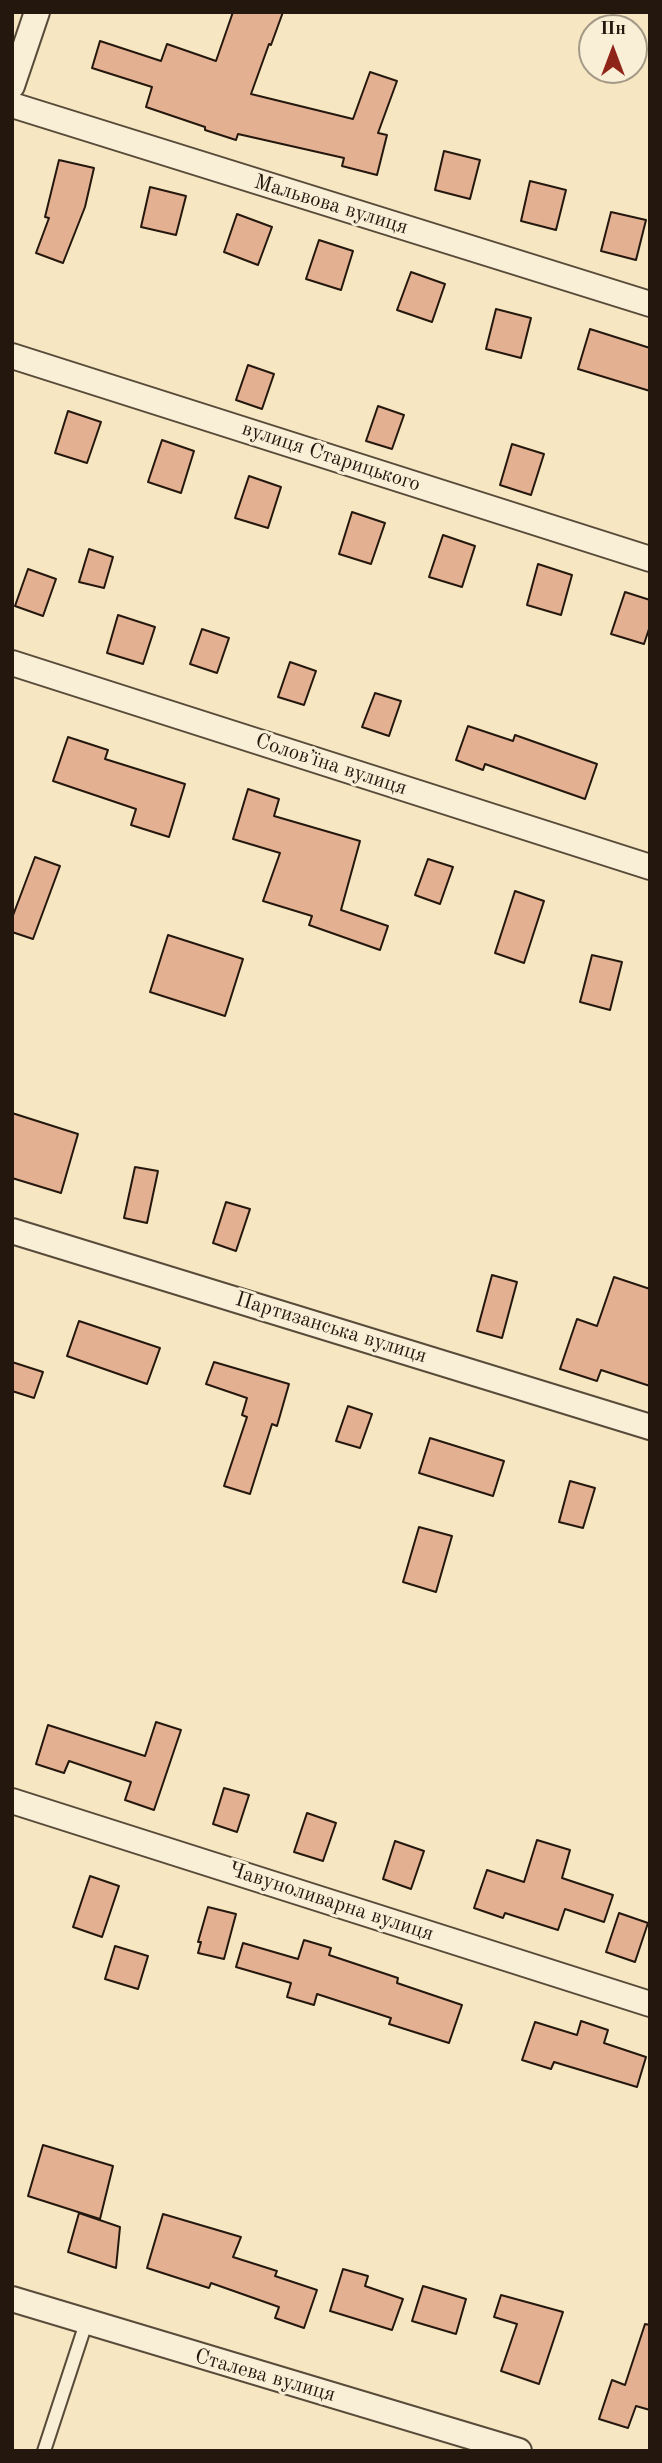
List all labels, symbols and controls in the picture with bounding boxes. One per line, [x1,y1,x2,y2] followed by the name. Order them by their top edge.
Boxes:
[578,14,648,84] north arrow
[600,20,626,39] text: Пн
[251,170,411,240] street label: Мальвова вулиця
[238,416,424,498] street label: вулиця Старицького
[252,729,410,801] street label: Соловʼїна вулиця
[232,1287,430,1369] street label: Партизанська вулиця
[225,1857,437,1947] street label: Чавуноливарна вулиця
[192,2344,338,2408] street label: Сталева вулиця

